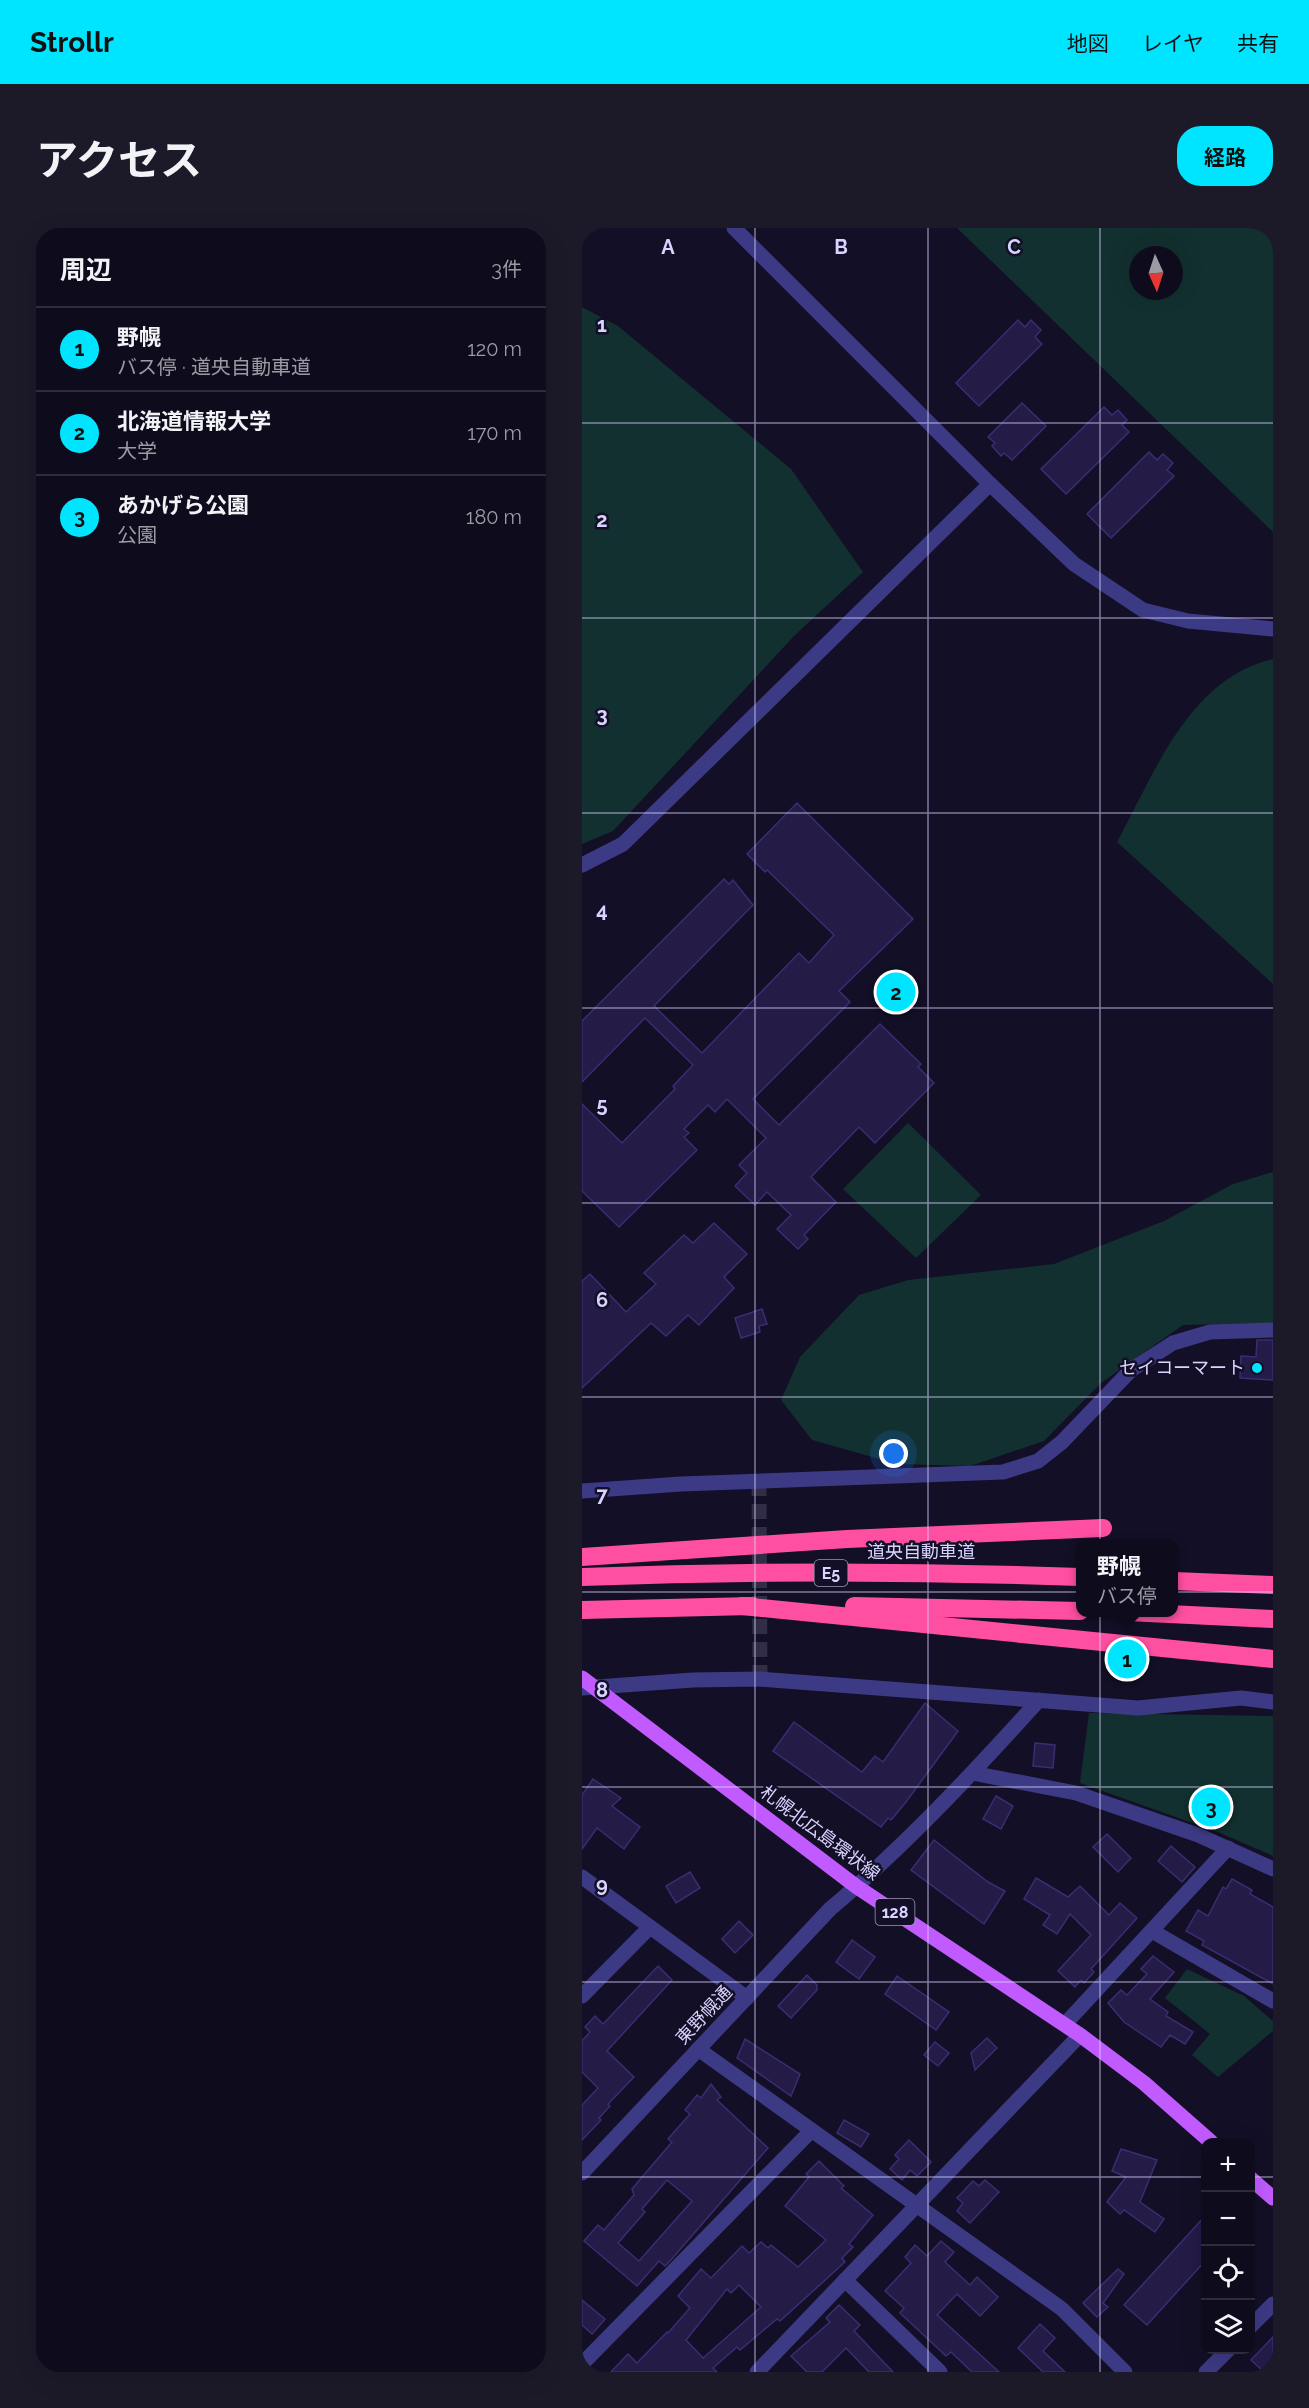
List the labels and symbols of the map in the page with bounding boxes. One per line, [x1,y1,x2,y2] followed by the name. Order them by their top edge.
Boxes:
[661,235,675,259] text: A
[834,235,848,259] text: B
[1007,235,1021,259] text: C
[1129,246,1183,300] north arrow
[597,313,607,337] text: 1
[596,508,608,532] text: 2
[596,703,608,727] text: 3
[596,898,608,922] text: 4
[876,970,916,1014] pin: 2
[596,1093,608,1117] text: 5
[596,1288,608,1312] text: 6
[1119,1357,1245,1378] place label: セイコーマート
[1250,1361,1264,1375] marker: セイコーマート
[879,1439,908,1468] your location
[596,1483,608,1507] text: 7
[867,1541,975,1562] street label: 道央自動車道
[814,1560,848,1586] road number: E5
[1108,1636,1146,1682] pin: 1
[596,1678,608,1702] text: 8
[756,1781,884,1884] street label: 札幌北広島環状線
[1192,1784,1230,1830] pin: 3
[596,1873,608,1897] text: 9
[876,1899,914,1925] road number: 128
[671,1981,736,2048] street label: 東野幌通

